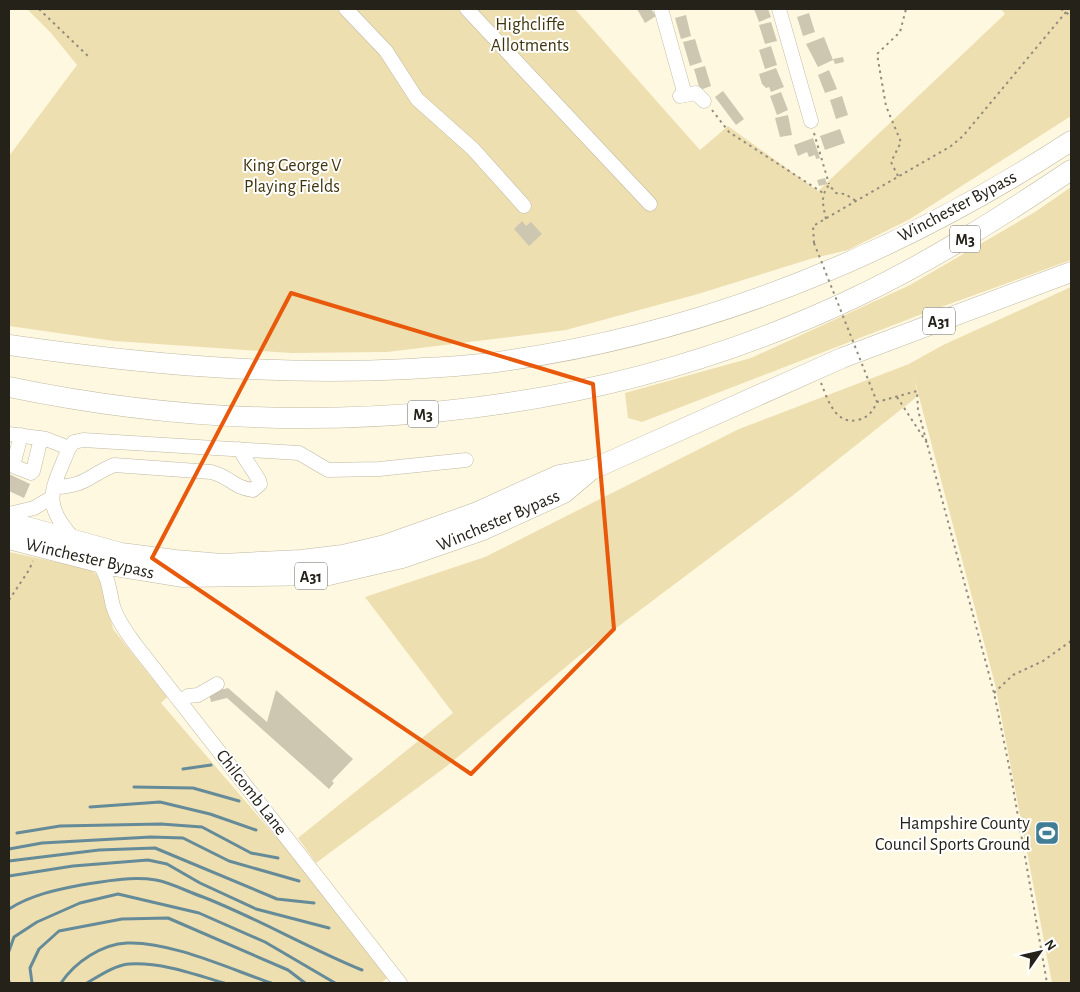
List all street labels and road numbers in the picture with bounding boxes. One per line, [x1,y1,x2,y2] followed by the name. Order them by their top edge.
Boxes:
[895,168,1020,246] street label: Winchester Bypass
[950,225,980,252] road number: M3
[923,308,955,334] road number: A31
[408,400,438,428] road number: M3
[434,487,563,555] street label: Winchester Bypass
[24,535,156,583] street label: Winchester Bypass
[295,562,327,590] road number: A31
[212,747,290,839] street label: Chilcomb Lane

